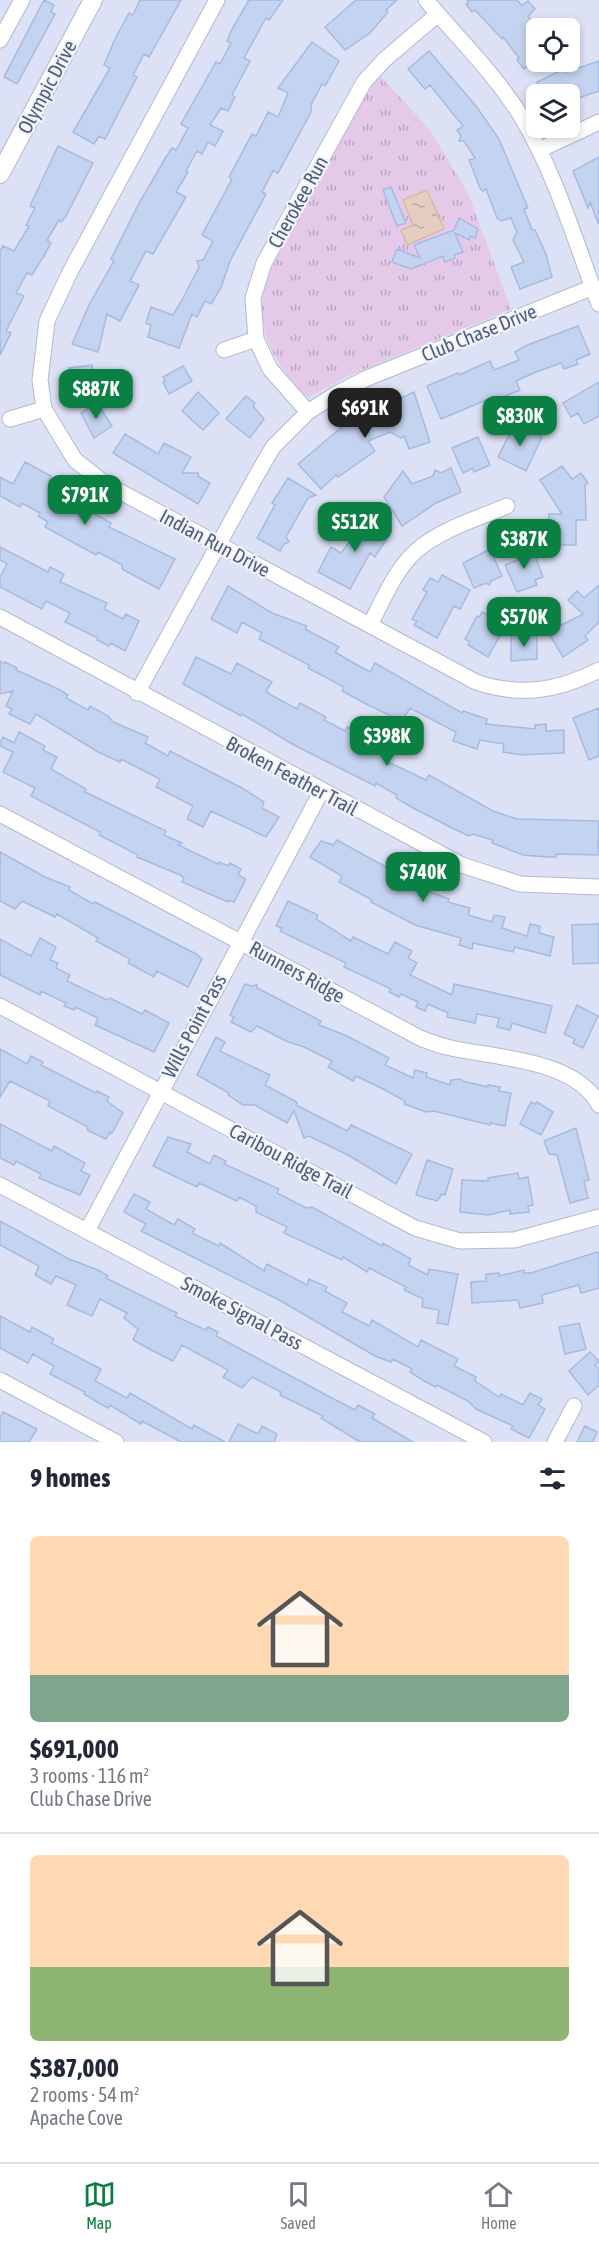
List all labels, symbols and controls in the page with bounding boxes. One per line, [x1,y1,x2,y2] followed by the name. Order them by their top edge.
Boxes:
[526,18,580,138] map controls
[526,18,580,72] button: locate
[12,36,81,137] street label: Olympic Drive
[526,84,580,138] button: layers
[263,152,332,252] street label: Cherokee Run
[418,299,540,366] street label: Club Chase Drive
[54,369,138,420] pin: $887K
[73,377,119,400] text: $887K
[323,388,407,439] pin: $691K
[342,396,388,419] text: $691K
[478,396,562,447] pin: $830K
[497,404,543,427] text: $830K
[43,475,127,526] pin: $791K
[62,483,108,506] text: $791K
[313,502,397,553] pin: $512K
[156,504,274,581] street label: Indian Run Drive
[332,510,378,533] text: $512K
[482,519,566,570] pin: $387K
[501,527,547,550] text: $387K
[482,597,566,648] pin: $570K
[501,605,547,628] text: $570K
[345,716,429,767] pin: $398K
[364,724,410,747] text: $398K
[222,731,363,820] street label: Broken Feather Trail
[381,852,465,903] pin: $740K
[400,860,446,883] text: $740K
[246,936,349,1007] street label: Runners Ridge
[157,970,231,1082] street label: Wills Point Pass
[226,1118,357,1203] street label: Caribou Ridge Trail
[178,1271,307,1354] street label: Smoke Signal Pass
[536,1462,569,1495] icon: filters
[30,1463,110,1493] text: 9 homes
[246,1575,354,1683] icon: home
[30,1734,119,1764] text: $691,000
[30,1764,149,1787] text: 3 rooms · 116 m²
[30,1787,152,1810] text: Club Chase Drive
[246,1894,354,2002] icon: home
[30,2053,119,2083] text: $387,000
[30,2083,140,2106] text: 2 rooms · 54 m²
[30,2106,123,2129] text: Apache Cove
[83,2178,116,2232] tab: Map
[281,2178,316,2232] tab: Saved
[481,2178,516,2232] tab: Home

